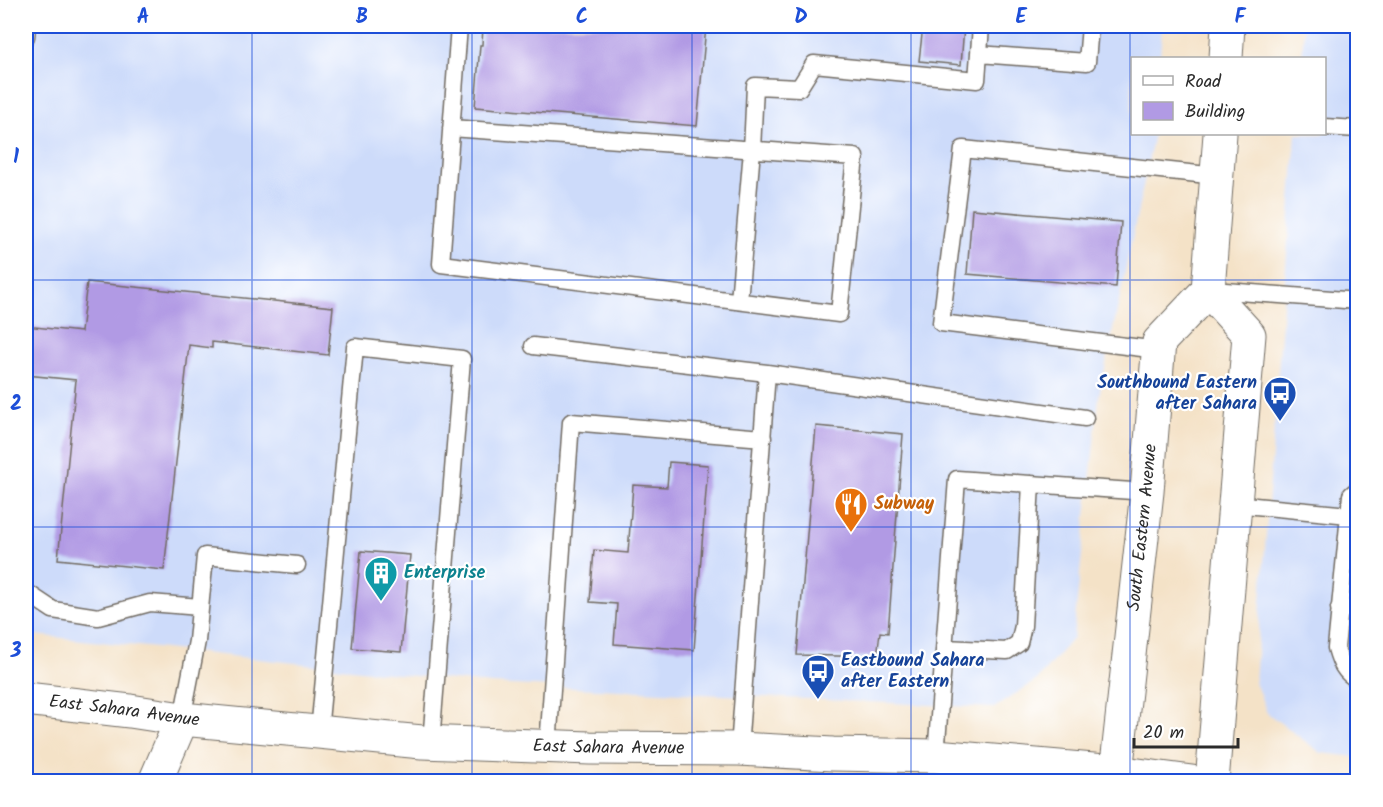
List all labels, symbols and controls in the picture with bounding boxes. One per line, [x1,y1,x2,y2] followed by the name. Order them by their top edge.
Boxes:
[137,2,149,34] text: A
[356,2,368,34] text: B
[576,2,588,34] text: C
[794,2,808,34] text: D
[1015,2,1027,34] text: E
[1235,2,1247,34] text: F
[1131,57,1326,135] legend
[1185,68,1222,97] text: Road
[1185,98,1245,127] text: Building
[13,142,19,174] text: 1
[1097,369,1257,419] place label: Southbound Eastern after Sahara
[1262,375,1298,422] bus stop icon: Southbound Eastern after Sahara
[10,389,22,421] text: 2
[1119,443,1165,613] street label: South Eastern Avenue
[833,486,869,533] restaurant icon: Subway
[874,490,935,519] place label: Subway
[363,555,399,602] building icon: Enterprise
[404,559,486,588] place label: Enterprise
[10,636,22,668] text: 3
[841,647,985,697] place label: Eastbound Sahara after Eastern
[800,653,836,700] bus stop icon: Eastbound Sahara after Eastern
[47,687,201,735] street label: East Sahara Avenue
[1134,711,1238,749] scale bar
[1143,719,1184,748] text: 20 m
[532,731,684,763] street label: East Sahara Avenue

